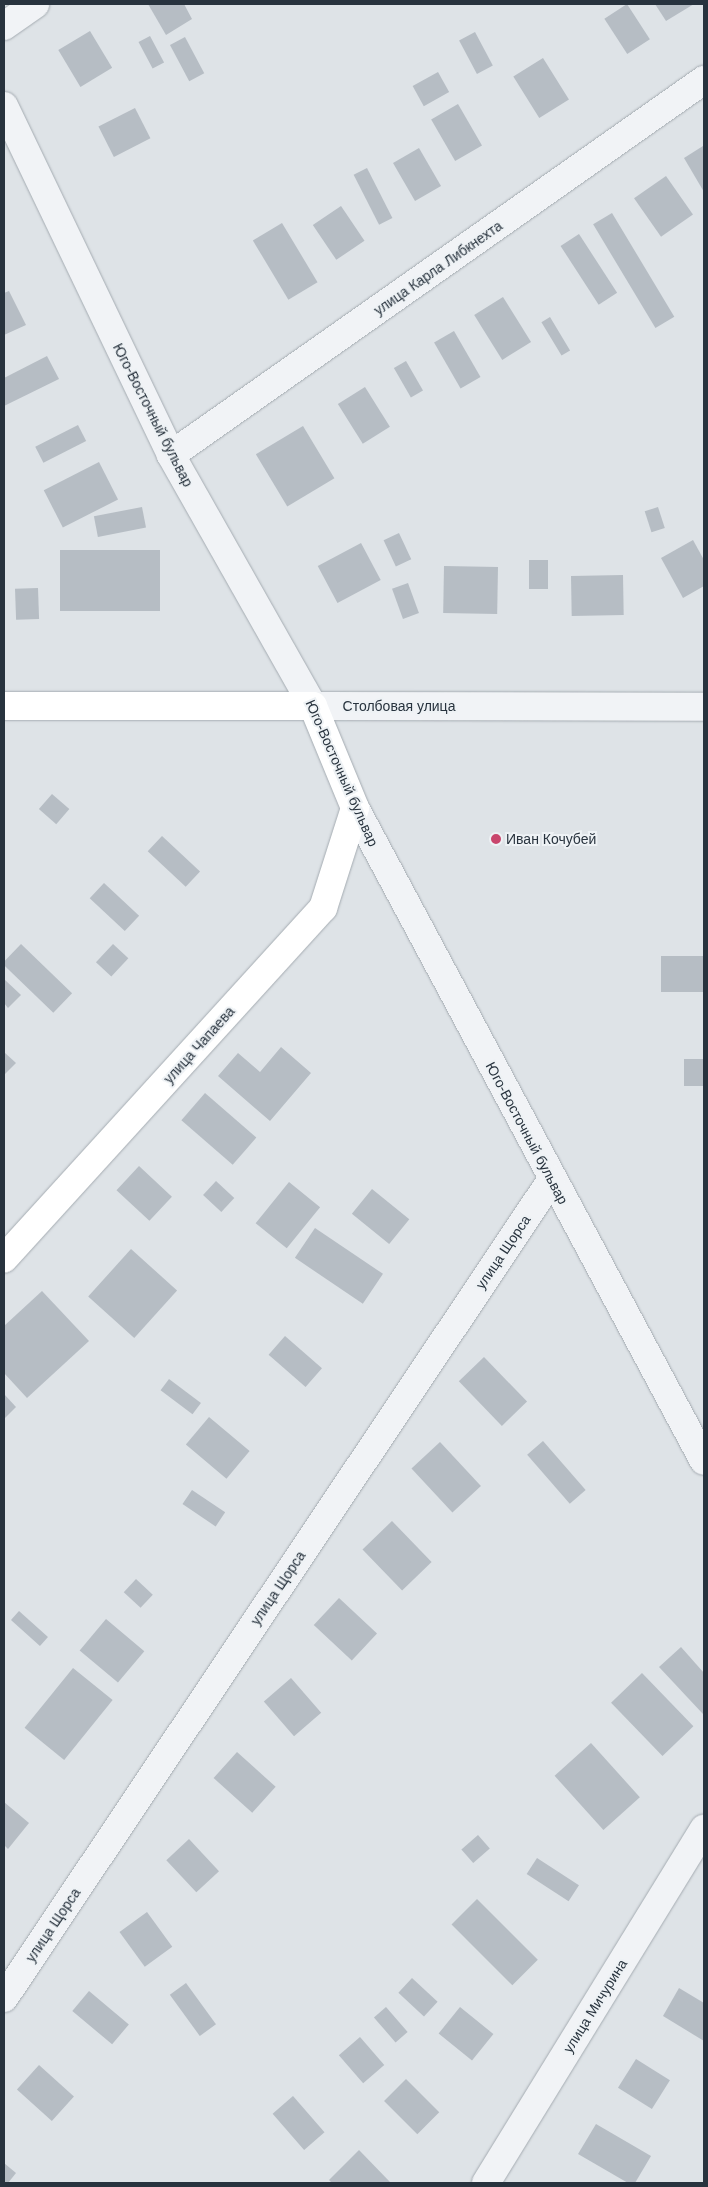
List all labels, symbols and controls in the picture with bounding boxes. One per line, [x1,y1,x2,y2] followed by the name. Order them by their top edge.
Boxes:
[371,217,505,319] street label: улица Карла Либкнехта
[109,340,197,490] street label: Юго-Восточный бульвар
[302,697,382,849] street label: Юго-Восточный бульвар
[343,698,455,714] street label: Столбовая улица
[506,831,596,847] place label: Иван Кочубей
[490,833,502,845] marker: Иван Кочубей
[160,1003,238,1087] street label: улица Чапаева
[482,1059,572,1207] street label: Юго-Восточный бульвар
[472,1212,534,1292] street label: улица Щорса
[247,1548,309,1628] street label: улица Щорса
[22,1885,84,1965] street label: улица Щорса
[559,1956,631,2056] street label: улица Мичурина

